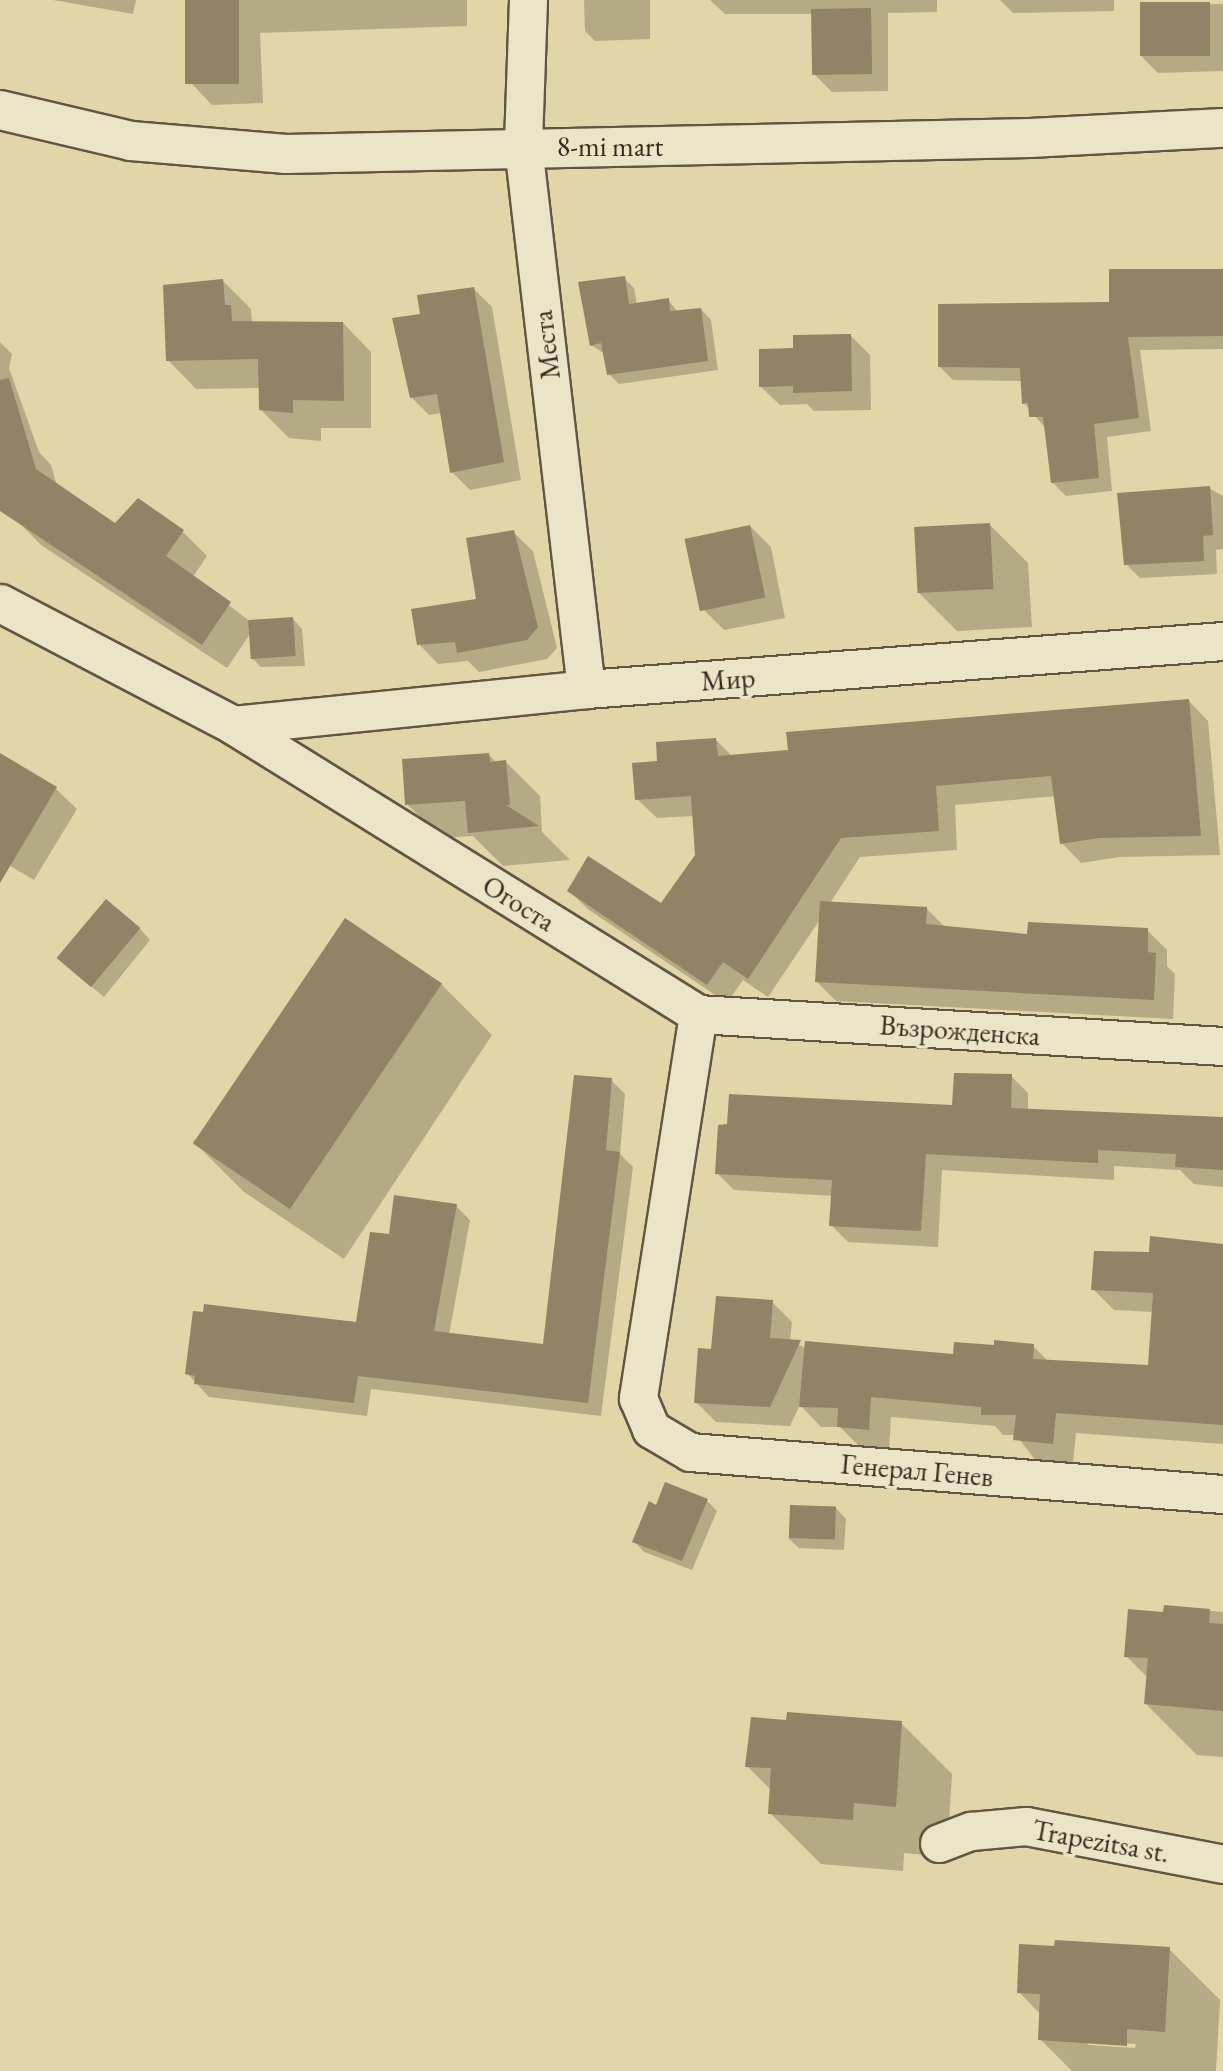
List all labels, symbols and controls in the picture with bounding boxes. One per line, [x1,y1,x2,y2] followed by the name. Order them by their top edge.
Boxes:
[557,129,663,163] street label: 8-mi mart
[525,309,567,381] street label: Места
[700,660,756,698] street label: Мир
[477,868,561,938] street label: Огоста
[879,1008,1041,1052] street label: Възрожденска
[839,1447,995,1493] street label: Генерал Генев
[1030,1812,1172,1870] street label: Trapezitsa st.

